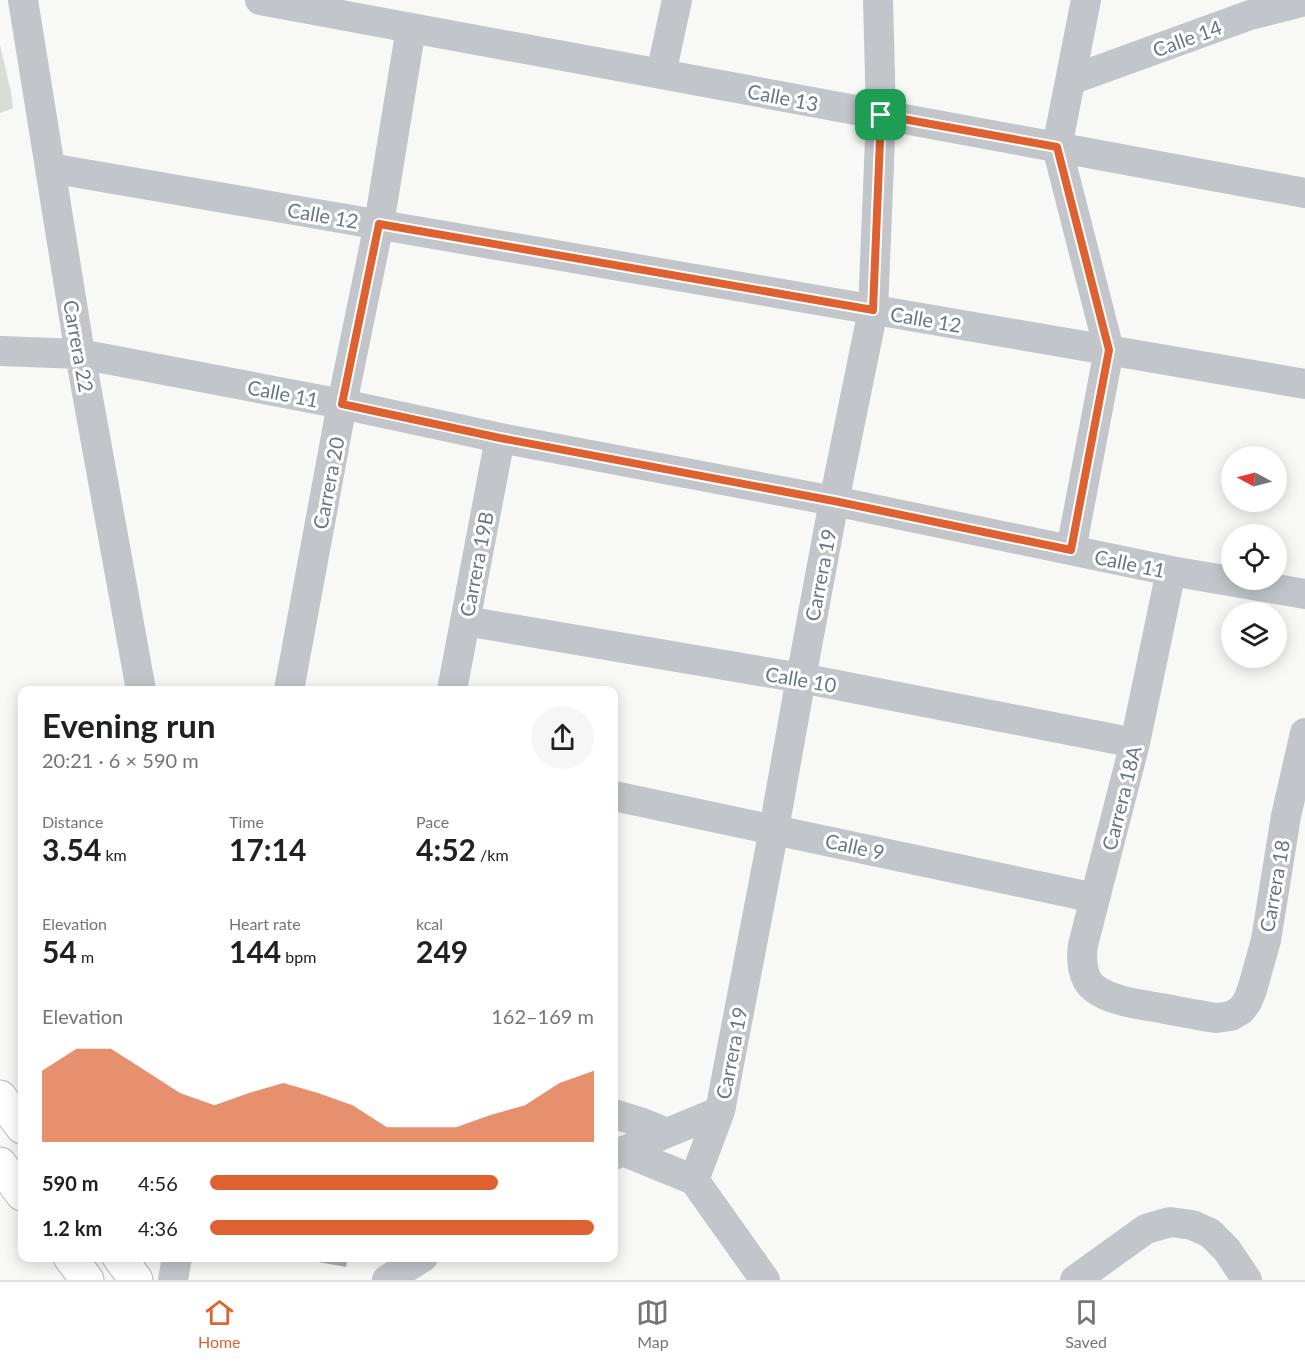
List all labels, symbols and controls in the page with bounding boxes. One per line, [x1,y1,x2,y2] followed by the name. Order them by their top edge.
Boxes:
[1149,14,1225,62] street label: Calle 14
[746,78,820,116] street label: Calle 13
[855,89,906,140] pin
[864,98,897,131] icon: arrive
[286,197,360,233] street label: Calle 12
[59,298,99,394] street label: Carrera 22
[889,301,963,337] street label: Calle 12
[246,374,320,412] street label: Calle 11
[307,435,349,531] street label: Carrera 20
[1221,446,1287,512] north arrow
[1221,446,1287,668] map controls
[454,510,498,618] street label: Carrera 19B
[1221,524,1287,590] button: locate
[799,527,841,623] street label: Carrera 19
[1092,544,1168,582] street label: Calle 11
[1221,602,1287,668] button: layers
[764,661,838,697] street label: Calle 10
[42,705,216,745] text: Evening run
[531,706,594,769] button: share
[1096,743,1146,853] street label: Carrera 18A
[42,748,199,772] text: 20:21 · 6 × 590 m
[42,812,103,831] text: Distance
[229,812,264,831] text: Time
[416,812,449,831] text: Pace
[823,828,887,864] street label: Calle 9
[42,831,101,867] text: 3.54
[229,831,306,867] text: 17:14
[416,831,476,867] text: 4:52
[1254,838,1294,934] street label: Carrera 18
[101,845,127,864] text: km
[476,845,509,864] text: /km
[42,914,107,933] text: Elevation
[229,914,301,933] text: Heart rate
[416,914,443,933] text: kcal
[42,933,77,969] text: 54
[229,933,281,969] text: 144
[416,933,468,969] text: 249
[77,947,94,966] text: m
[281,947,316,966] text: bpm
[42,1004,123,1028] text: Elevation
[491,1004,594,1028] text: 162–169 m
[710,1005,752,1101] street label: Carrera 19
[42,1171,98,1195] text: 590 m
[138,1171,178,1195] text: 4:56
[42,1216,102,1240] text: 1.2 km
[138,1216,178,1240] text: 4:36
[198,1296,241,1351] tab: Home
[636,1296,669,1351] tab: Map
[1065,1296,1107,1351] tab: Saved

